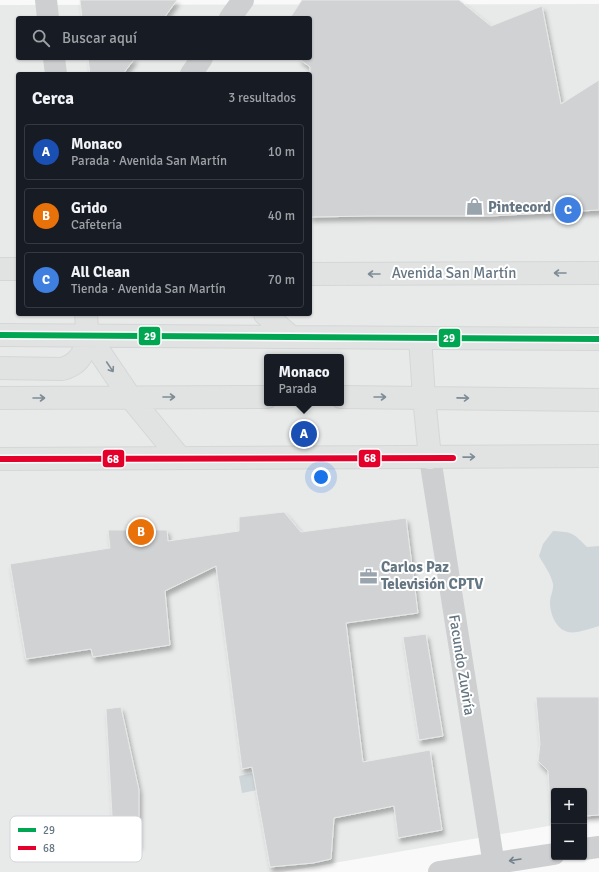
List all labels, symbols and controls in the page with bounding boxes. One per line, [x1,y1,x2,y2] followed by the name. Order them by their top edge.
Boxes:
[16,16,312,60] search box
[30,27,52,49] icon: search
[62,29,137,47] text: Buscar aquí
[32,88,74,109] text: Cerca
[228,90,296,106] text: 3 resultados
[71,135,122,153] text: Monaco
[42,144,50,160] text: A
[268,144,295,160] text: 10 m
[71,153,227,169] text: Parada · Avenida San Martín
[555,195,581,225] pin: C
[465,197,485,217] shop icon: Pintecord
[488,198,551,216] place label: Pintecord
[71,199,107,217] text: Grido
[42,208,50,224] text: B
[268,208,295,224] text: 40 m
[71,217,122,233] text: Cafetería
[71,263,130,281] text: All Clean
[392,264,516,282] street label: Avenida San Martín
[554,269,567,277] one-way arrow
[368,270,381,278] one-way arrow
[42,272,50,288] text: C
[268,272,295,288] text: 70 m
[71,281,226,297] text: Tienda · Avenida San Martín
[138,326,161,346] line badge: 29
[438,328,461,348] line badge: 29
[144,330,156,343] text: 29
[443,332,455,345] text: 29
[264,354,344,406] popup
[106,362,114,373] one-way arrow
[279,363,330,381] text: Monaco
[279,381,317,397] text: Parada
[162,393,175,401] one-way arrow
[373,393,386,401] one-way arrow
[32,394,45,402] one-way arrow
[456,394,469,402] one-way arrow
[291,419,317,449] pin: A
[102,449,125,468] line badge: 68
[358,449,381,468] line badge: 68
[364,452,376,465] text: 68
[107,453,119,466] text: 68
[462,453,475,461] one-way arrow
[311,467,331,487] your location
[128,517,154,547] pin: B
[381,558,483,593] place label: Carlos Paz Televisión CPTV
[358,566,378,586] office icon: Carlos Paz Televisión CPTV
[445,613,479,717] street label: Facundo Zuviría
[551,788,587,860] map controls
[551,788,587,824] button: +
[10,816,142,862] legend
[43,824,55,837] text: 29
[551,824,587,860] button: −
[43,842,55,855] text: 68
[509,856,522,864] one-way arrow

